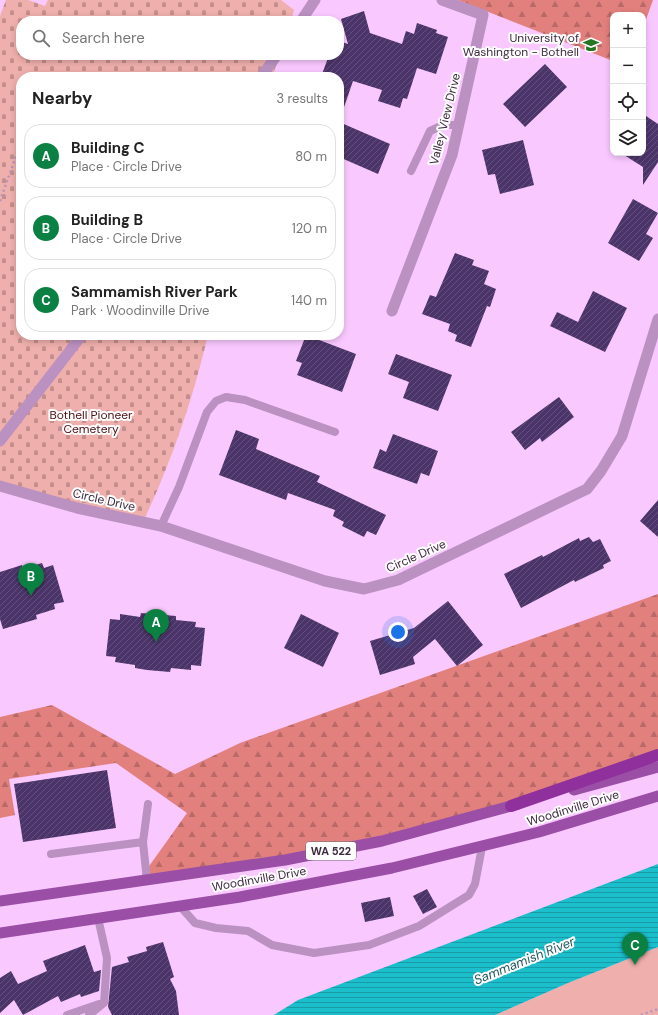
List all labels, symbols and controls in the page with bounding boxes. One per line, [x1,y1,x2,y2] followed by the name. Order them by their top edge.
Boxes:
[610,12,646,156] map controls
[610,12,646,48] button: +
[16,16,344,60] search box
[30,27,52,49] icon: search
[62,28,145,48] text: Search here
[463,30,579,60] place label: University of Washington - Bothell
[582,36,600,54] school or university icon: University of Washington - Bothell
[610,48,646,84] button: −
[426,71,464,167] street label: Valley View Drive
[610,84,646,120] button: locate
[32,87,92,109] text: Nearby
[276,90,328,107] text: 3 results
[610,120,646,156] button: layers
[71,138,145,158] text: Building C
[41,148,51,165] text: A
[295,148,327,165] text: 80 m
[71,158,182,175] text: Place · Circle Drive
[71,210,143,230] text: Building B
[42,220,50,237] text: B
[292,220,327,237] text: 120 m
[71,230,182,247] text: Place · Circle Drive
[71,282,238,302] text: Sammamish River Park
[41,292,51,309] text: C
[291,292,327,309] text: 140 m
[71,302,210,319] text: Park · Woodinville Drive
[50,407,133,437] park label: Bothell Pioneer Cemetery
[71,485,137,515] street label: Circle Drive
[384,536,448,576] street label: Circle Drive
[18,563,44,596] pin: B
[143,609,169,642] pin: A
[388,622,408,642] your location
[525,786,621,830] street label: Woodinville Drive
[306,842,356,860] road number: WA 522
[211,863,308,895] street label: Woodinville Drive
[471,932,578,988] water label: Sammamish River
[622,932,648,965] pin: C

